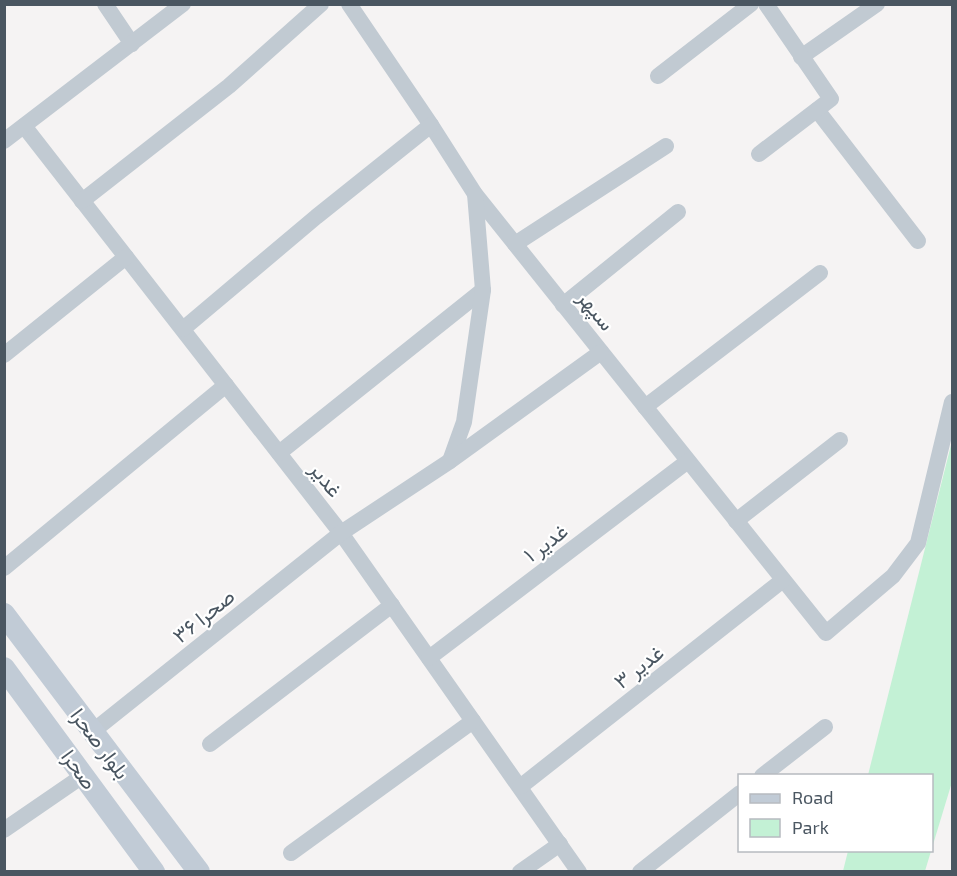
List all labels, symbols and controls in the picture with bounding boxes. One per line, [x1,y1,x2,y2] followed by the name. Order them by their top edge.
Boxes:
[571,284,621,337] street label: سپهر
[303,456,348,503] street label: غدیر
[518,518,573,568] street label: غدیر ۱
[167,583,240,649] street label: صحرا ۳۶
[608,639,669,695] street label: غدیر ۳
[66,703,136,783] street label: بلوار صحرا
[57,744,103,794] street label: صحرا
[738,774,933,852] legend
[792,786,833,808] text: Road
[792,816,829,838] text: Park

